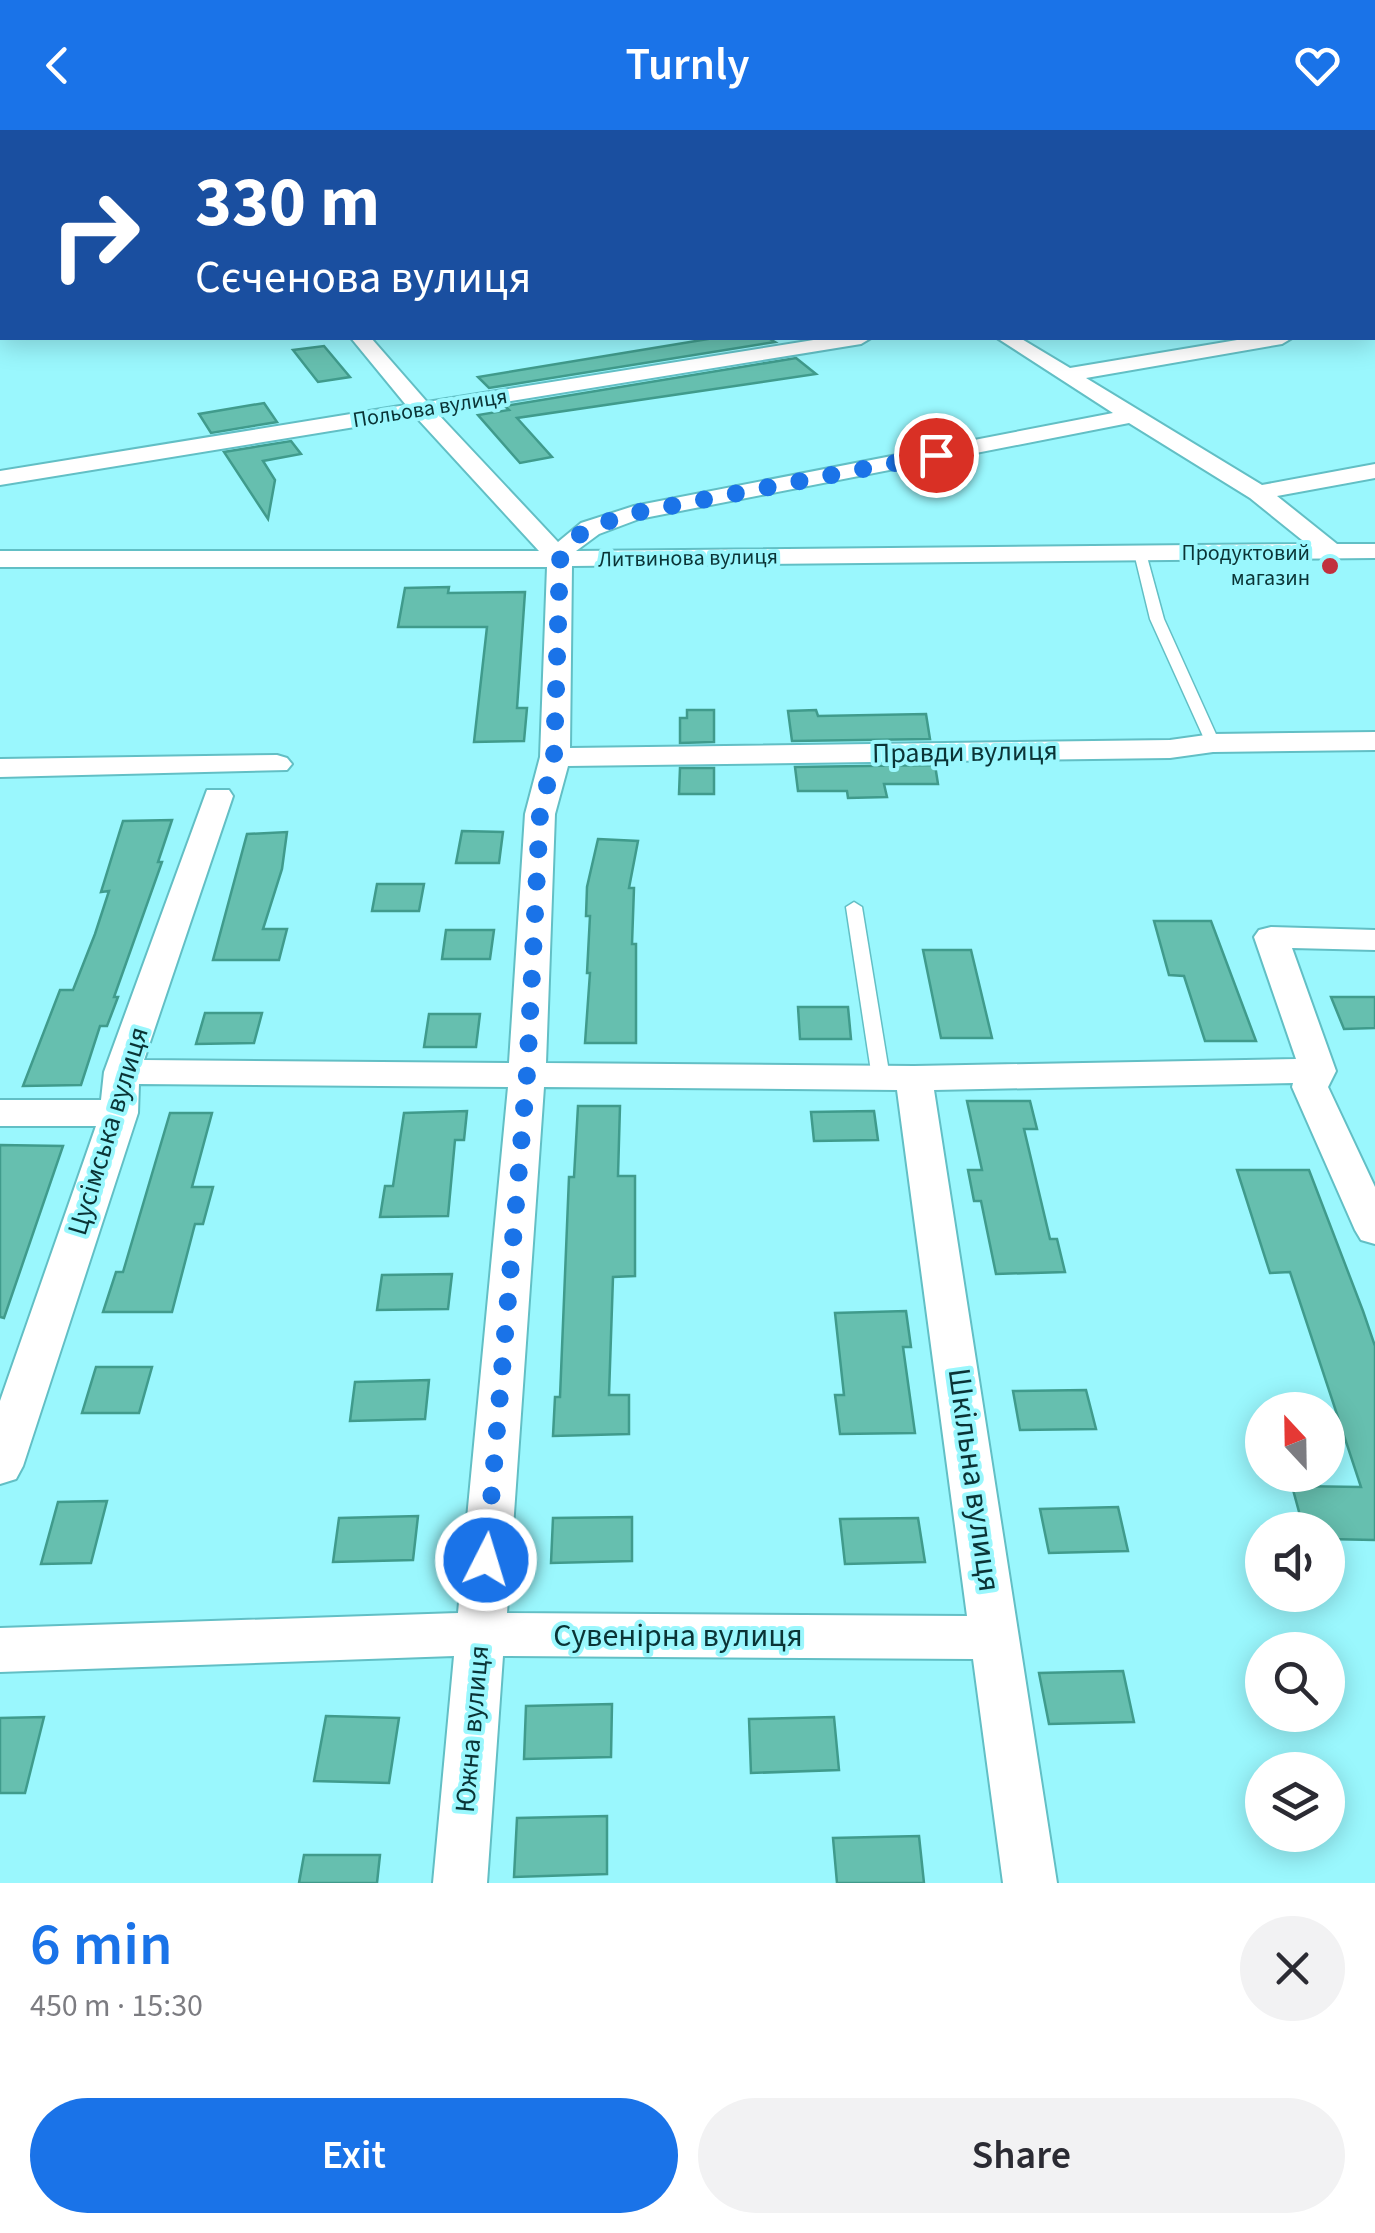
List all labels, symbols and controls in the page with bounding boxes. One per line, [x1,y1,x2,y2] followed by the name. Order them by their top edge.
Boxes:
[625,33,750,97] text: Turnly
[30,38,85,93] icon: back
[1290,38,1345,93] icon: heart
[195,153,380,253] text: 330 m
[30,170,160,300] icon: right
[195,246,531,310] text: Сєченова вулиця
[350,380,510,436] street label: Польова вулиця
[894,413,979,498] pin
[909,428,964,483] icon: arrive
[1181,537,1310,594] place label: Продуктовий магазин
[598,540,778,576] street label: Литвинова вулиця
[1319,555,1341,577] marker: Продуктовий магазин
[872,730,1058,774] street label: Правди вулиця
[57,1022,159,1240] street label: Цусімська вулиця
[936,1365,1012,1595] street label: Шкільна вулиця
[1245,1392,1345,1492] north arrow
[1245,1392,1345,1852] map controls
[434,1508,538,1612] position arrow
[1245,1512,1345,1612] button: sound
[553,1613,803,1659] street label: Сувенірна вулиця
[1245,1632,1345,1732] button: search
[445,1644,499,1814] street label: Южна вулиця
[1245,1752,1345,1852] button: layers
[30,1903,173,1988] text: 6 min
[1240,1916,1345,2021] button: close
[30,1983,203,2029] text: 450 m · 15:30
[30,2098,678,2213] button: Exit
[698,2098,1345,2213] button: Share

